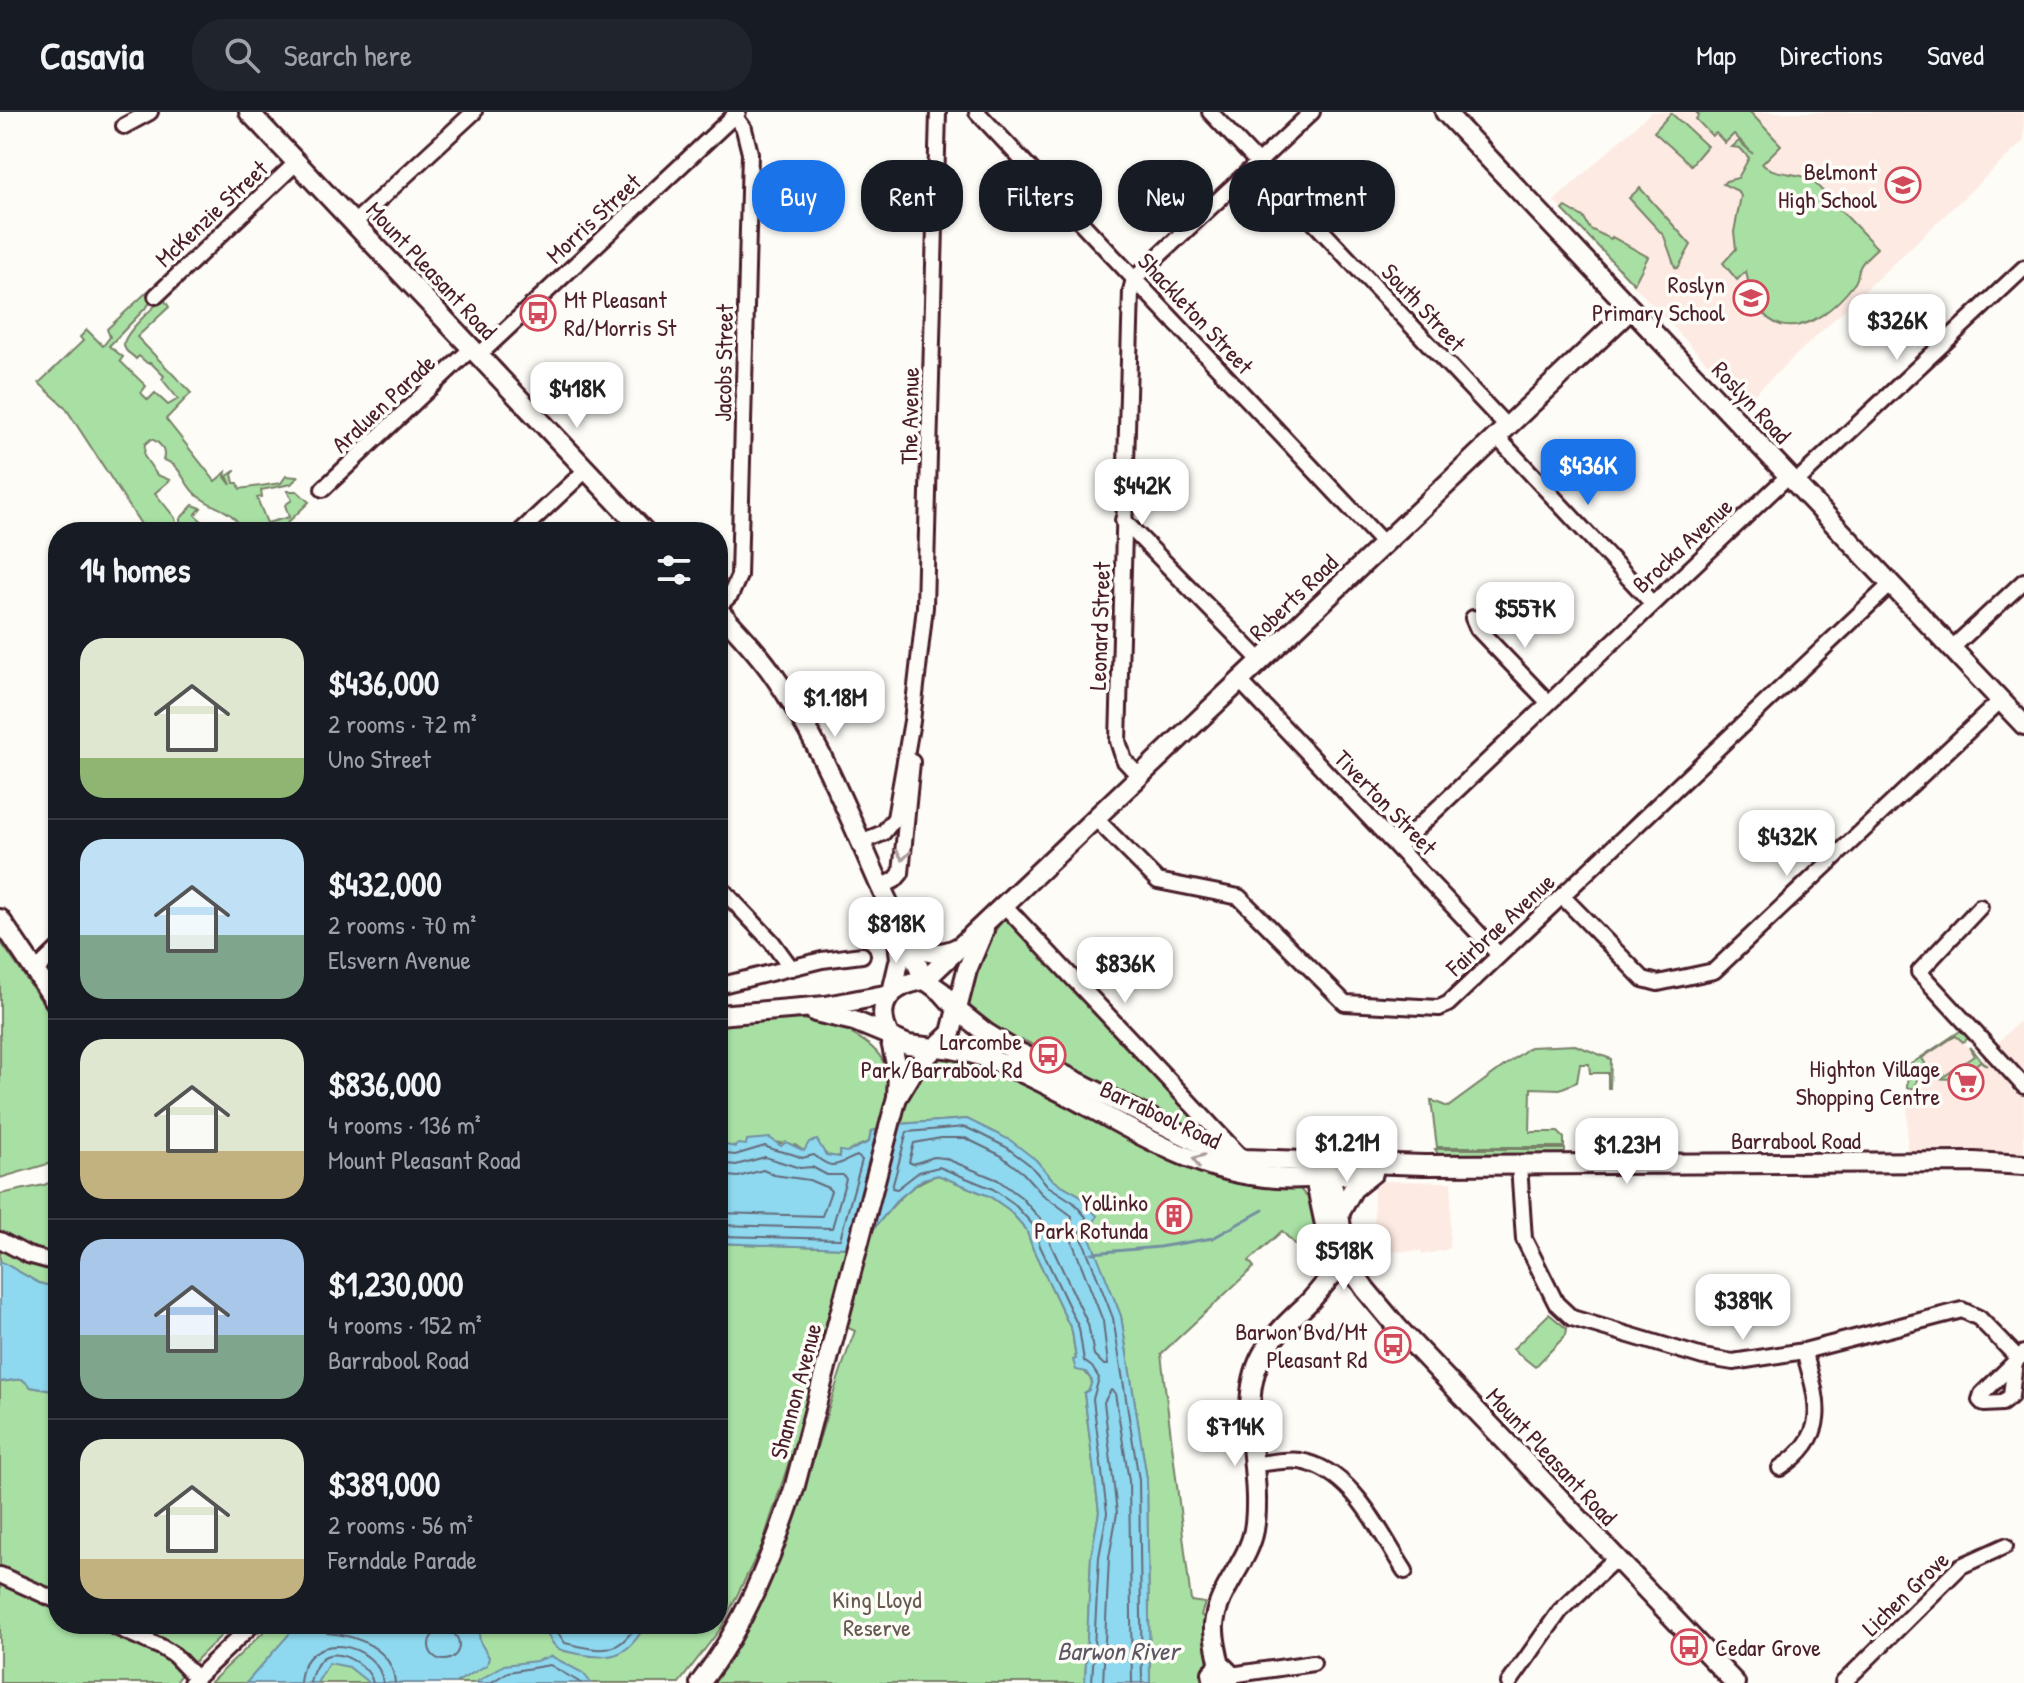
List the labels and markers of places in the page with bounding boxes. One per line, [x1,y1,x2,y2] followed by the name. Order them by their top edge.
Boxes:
[1778,155,1878,215] place label: Belmont High School
[1884,166,1922,204] school or university icon: Belmont High School
[1592,268,1726,328] place label: Roslyn Primary School
[1732,279,1770,317] school or university icon: Roslyn Primary School
[564,283,677,343] place label: Mt Pleasant Rd/Morris St
[519,294,557,332] bus stop icon: Mt Pleasant Rd/Morris St
[1841,294,1953,362] pin: $326K
[521,362,633,430] pin: $418K
[1532,439,1644,507] pin: $436K
[1086,459,1198,527] pin: $442K
[1469,582,1581,650] pin: $557K
[770,671,900,739] pin: $1.18M
[1731,810,1843,878] pin: $432K
[840,897,952,965] pin: $818K
[1069,937,1181,1005] pin: $836K
[861,1025,1022,1085] place label: Larcombe Park/Barrabool Rd
[1029,1036,1067,1074] bus stop icon: Larcombe Park/Barrabool Rd
[1796,1052,1940,1112] place label: Highton Village Shopping Centre
[1947,1063,1985,1101] supermarket icon: Highton Village Shopping Centre
[1282,1116,1412,1184] pin: $1.21M
[1562,1118,1692,1186] pin: $1.23M
[1034,1186,1148,1246] place label: Yollinko Park Rotunda
[1155,1197,1193,1235] building icon: Yollinko Park Rotunda
[1288,1224,1400,1292] pin: $518K
[1687,1274,1799,1342] pin: $389K
[1235,1315,1368,1375] place label: Barwon Bvd/Mt Pleasant Rd
[1374,1326,1412,1364] bus stop icon: Barwon Bvd/Mt Pleasant Rd
[1179,1400,1291,1468] pin: $714K
[1670,1628,1708,1666] bus stop icon: Cedar Grove
[1715,1631,1821,1663] place label: Cedar Grove

